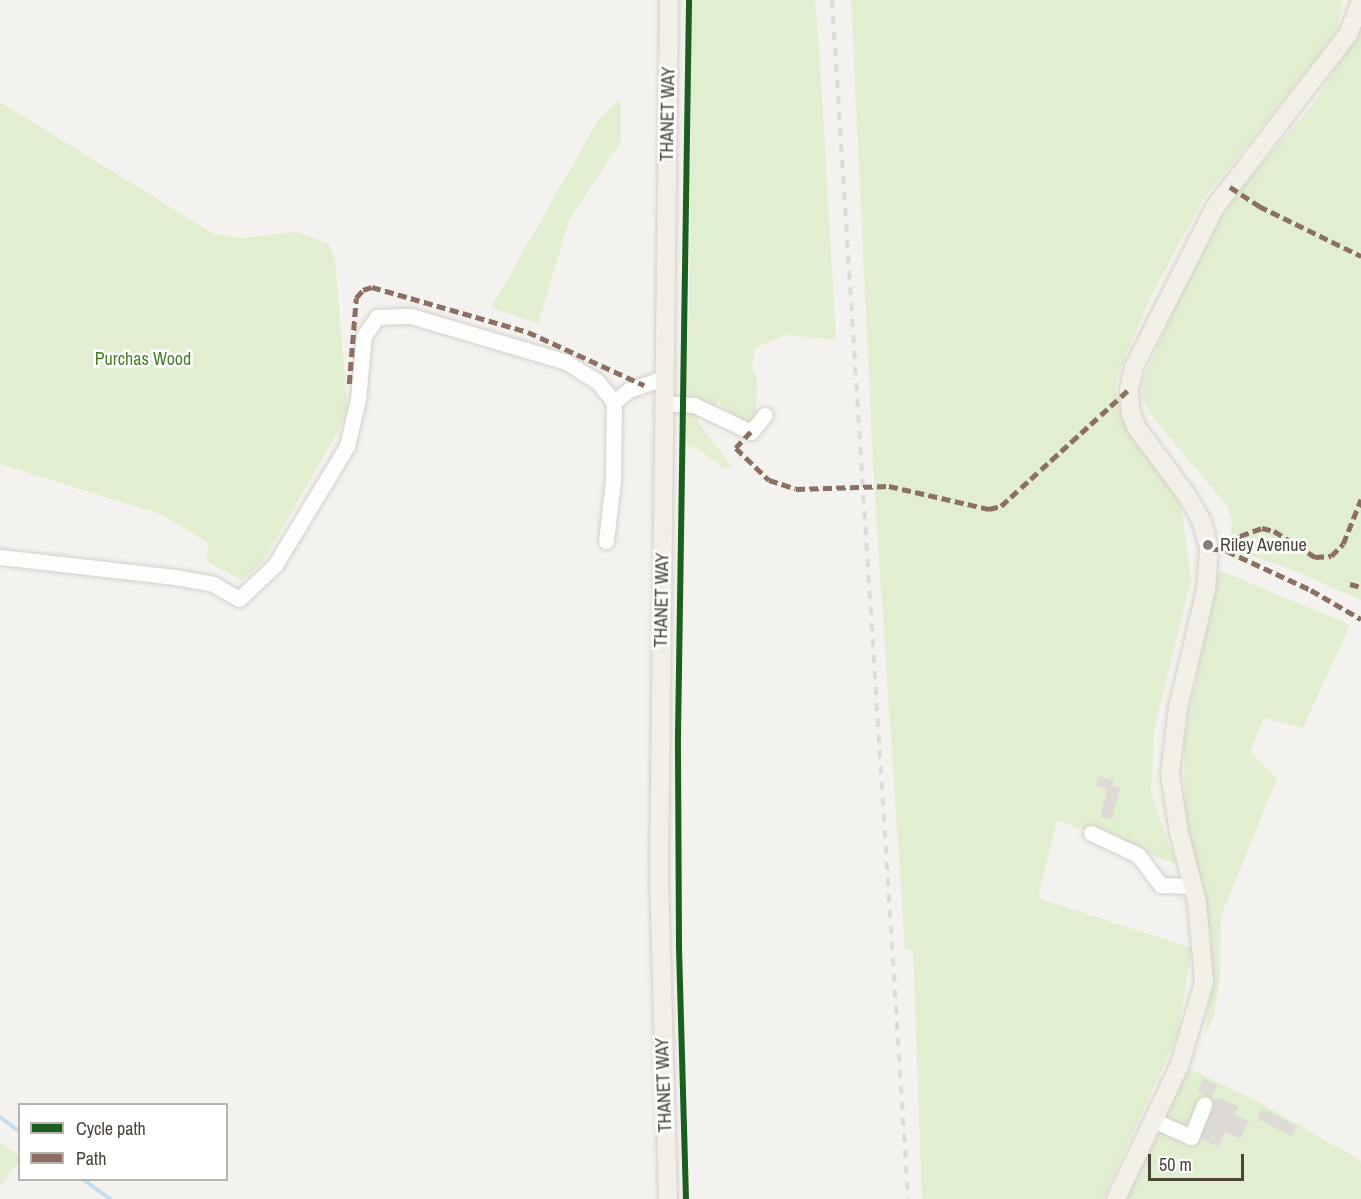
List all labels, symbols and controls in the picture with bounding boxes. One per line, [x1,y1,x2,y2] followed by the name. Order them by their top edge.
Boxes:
[656,66,680,162] street label: THANET WAY
[95,348,191,370] park label: Purchas Wood
[1220,534,1308,556] place label: Riley Avenue
[1201,538,1215,552] marker: Riley Avenue
[650,552,674,648] street label: THANET WAY
[652,1037,676,1133] street label: THANET WAY
[18,1103,228,1181] legend
[76,1116,146,1141] text: Cycle path
[1151,1142,1247,1180] scale bar
[76,1146,106,1171] text: Path
[1159,1152,1192,1177] text: 50 m

